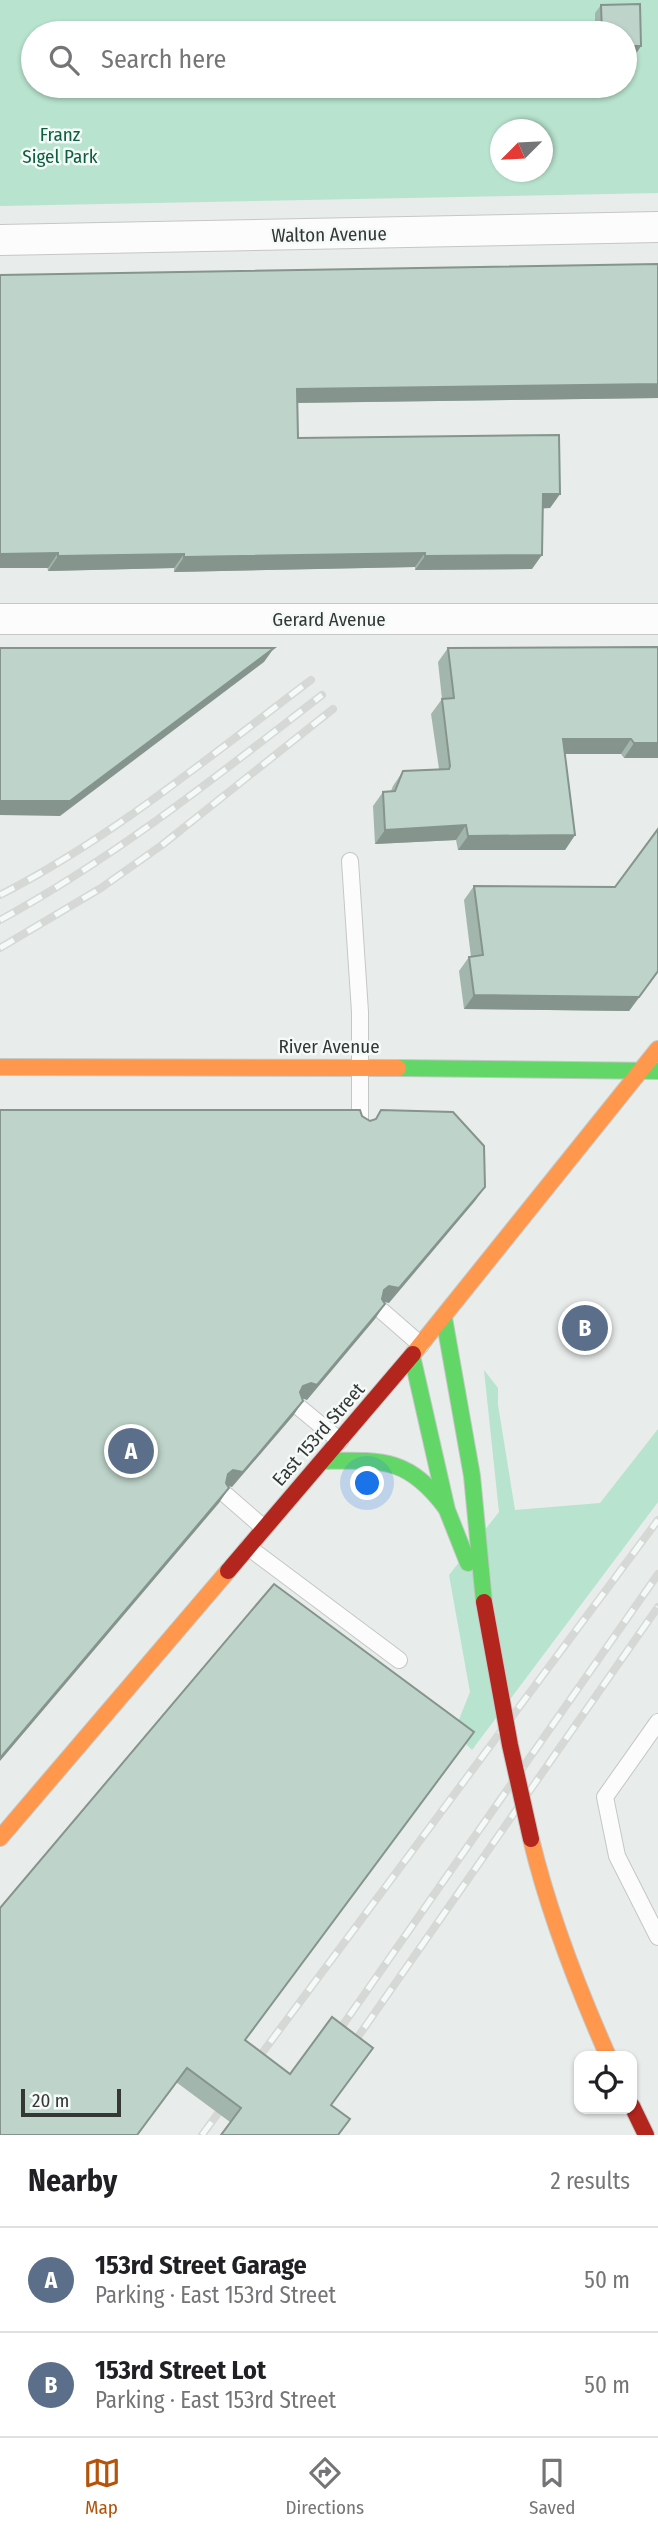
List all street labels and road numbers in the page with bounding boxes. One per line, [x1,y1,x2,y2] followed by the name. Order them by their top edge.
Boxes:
[271,222,387,247] street label: Walton Avenue
[272,608,386,631] street label: Gerard Avenue
[278,1035,380,1058] street label: River Avenue
[267,1378,370,1490] street label: East 153rd Street

